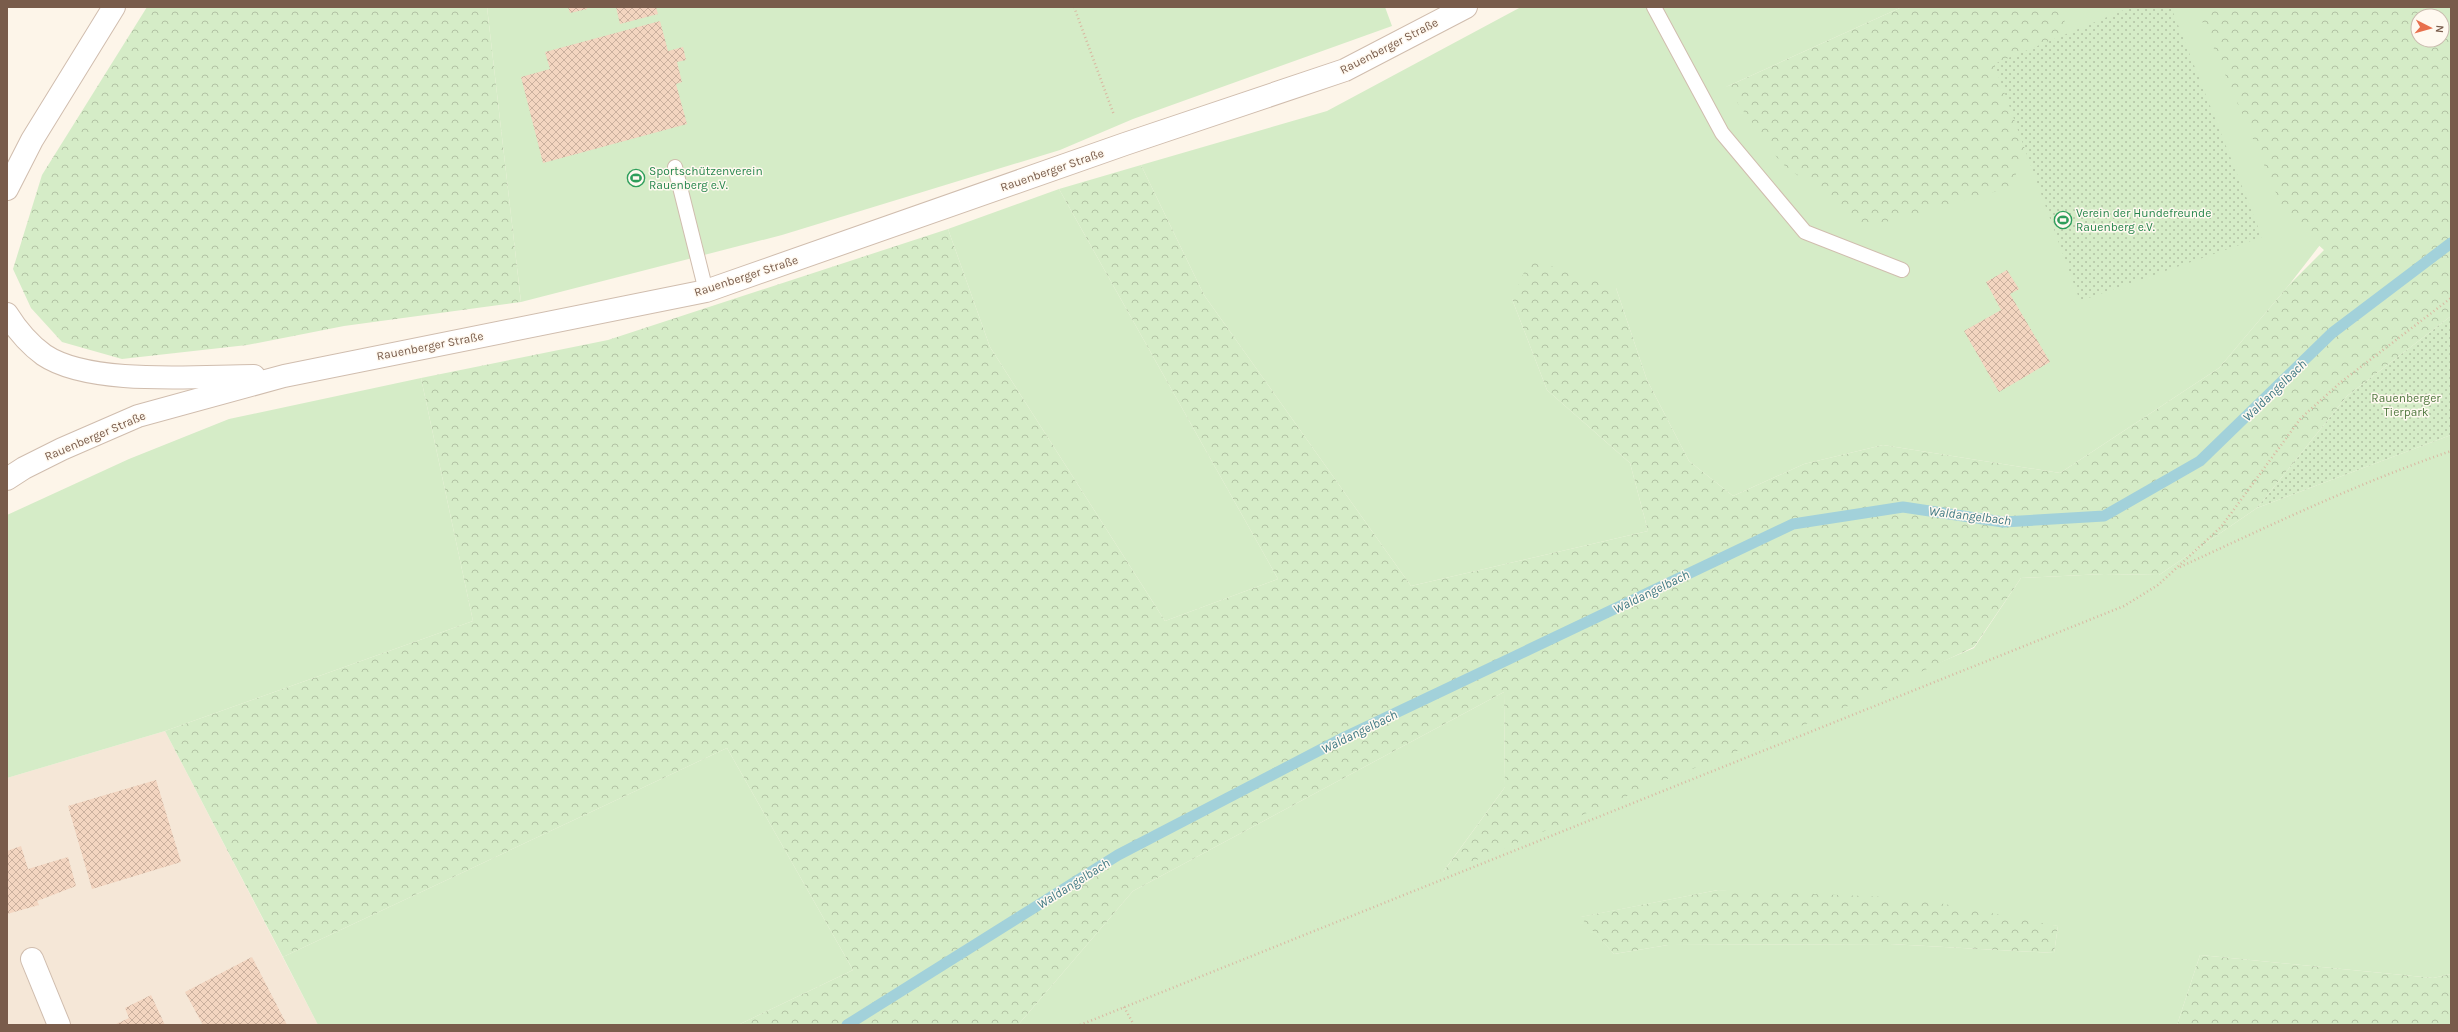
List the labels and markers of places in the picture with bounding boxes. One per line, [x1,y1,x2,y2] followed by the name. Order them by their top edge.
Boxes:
[649,164,763,192] place label: Sportschützenverein Rauenberg e.V.
[626,168,646,188] sports icon: Sportschützenverein Rauenberg e.V.
[2076,206,2211,234] place label: Verein der Hundefreunde Rauenberg e.V.
[2053,210,2073,230] sports icon: Verein der Hundefreunde Rauenberg e.V.

